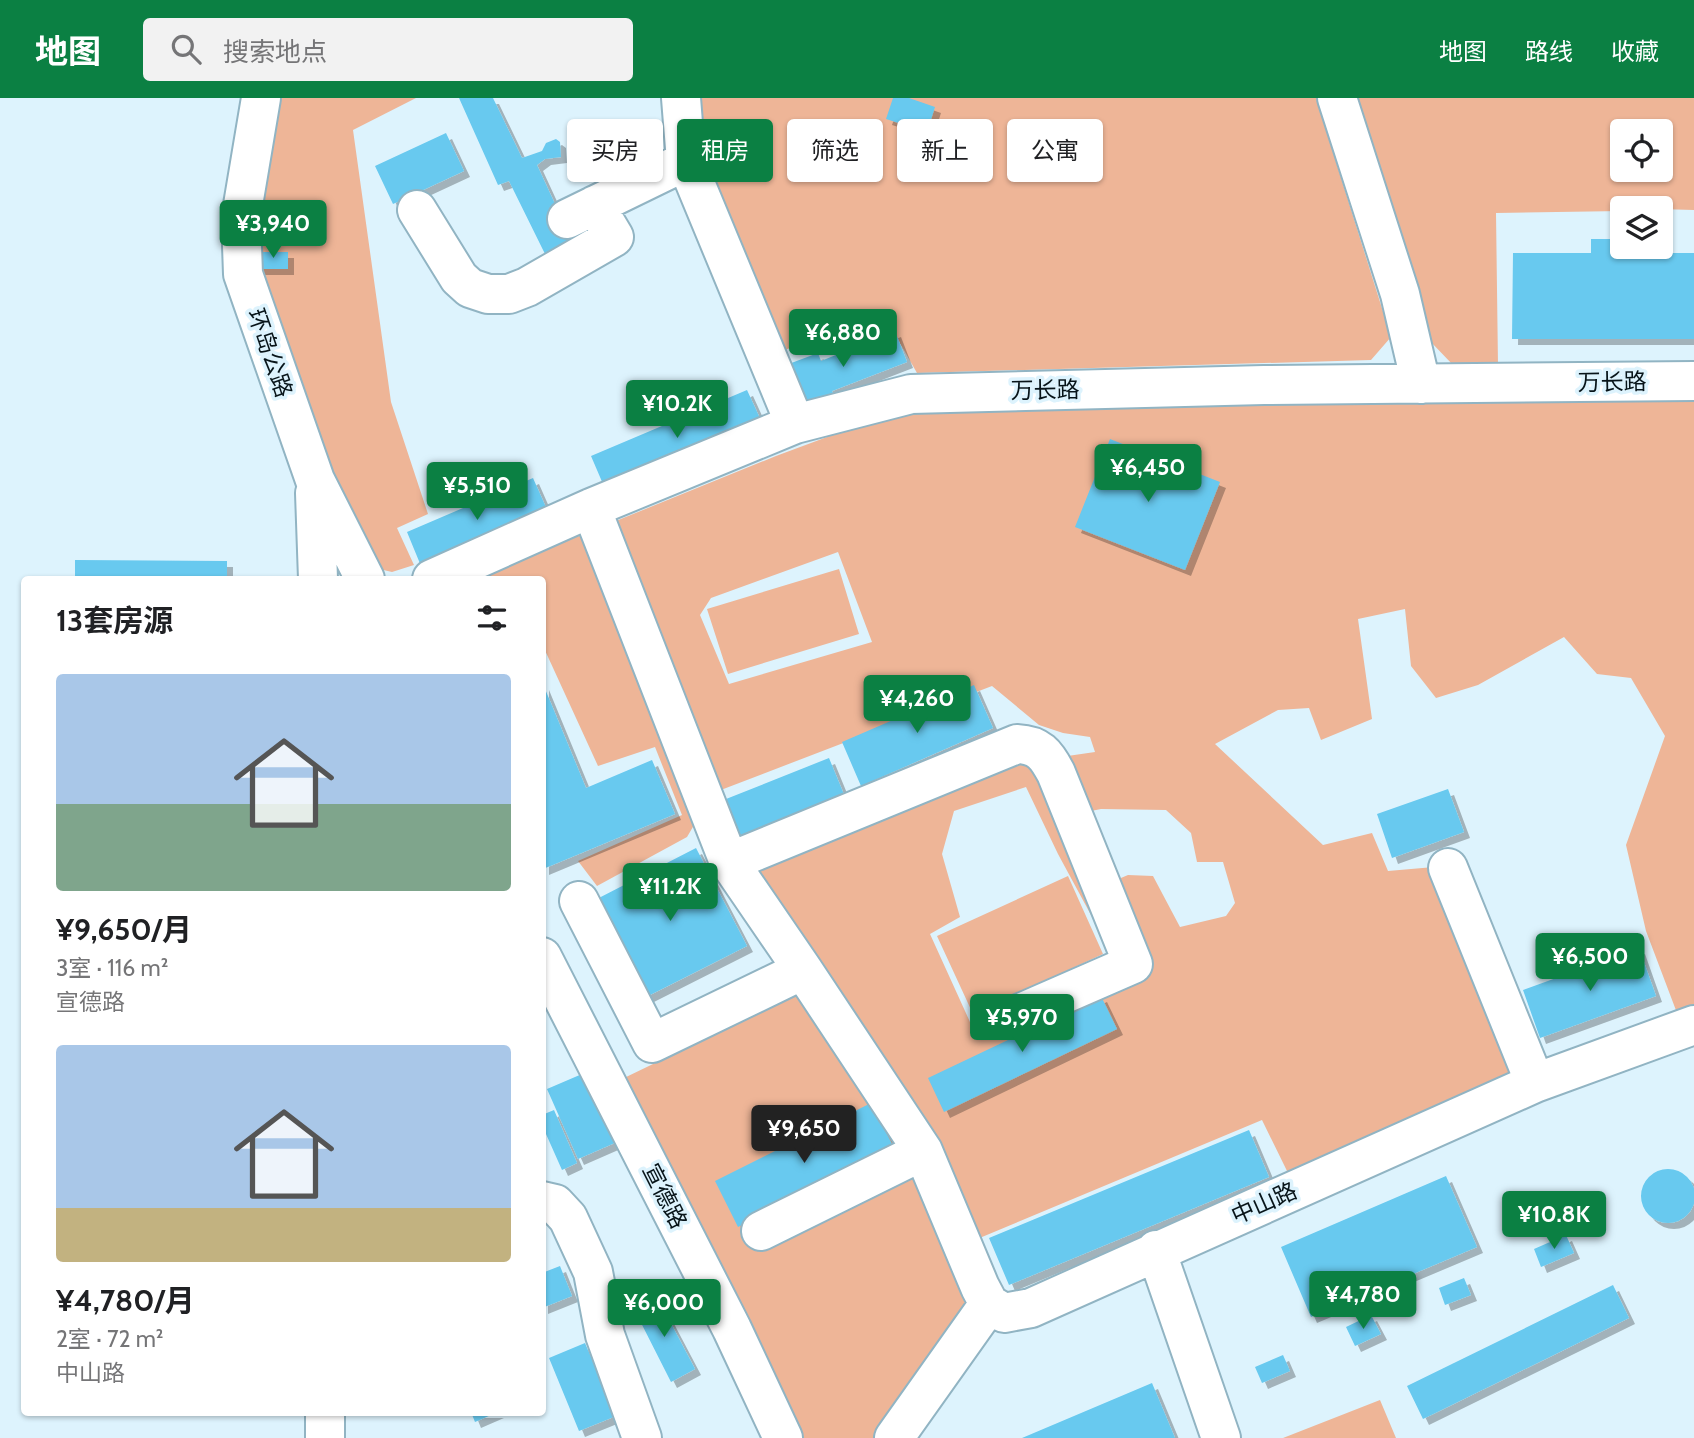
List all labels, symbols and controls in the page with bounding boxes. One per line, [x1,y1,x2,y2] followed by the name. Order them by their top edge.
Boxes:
[143,18,633,81] search box
[167,30,205,68] icon: search
[35,31,101,71] text: 地图
[223,36,327,68] text: 搜索地点
[1439,37,1487,66] text: 地图
[1525,37,1573,66] text: 路线
[1611,37,1659,66] text: 收藏
[567,119,663,182] chip: 买房
[677,119,773,182] chip: 租房
[787,119,883,182] chip: 筛选
[897,119,993,182] chip: 新上
[1007,119,1103,182] chip: 公寓
[1610,119,1673,259] map controls
[1610,119,1673,182] button: locate
[1610,196,1673,259] button: layers
[216,200,330,260] pin: ¥3,940
[236,209,310,237] text: ¥3,940
[242,305,298,401] street label: 环岛公路
[786,310,900,369] pin: ¥6,880
[805,318,881,346] text: ¥6,880
[1577,367,1647,397] street label: 万长路
[1010,375,1080,405] street label: 万长路
[620,380,734,440] pin: ¥10.2K
[642,389,712,417] text: ¥10.2K
[1091,444,1205,504] pin: ¥6,450
[1110,453,1186,481] text: ¥6,450
[420,462,534,522] pin: ¥5,510
[443,471,511,499] text: ¥5,510
[473,599,511,637] icon: filters
[56,602,173,639] text: 13套房源
[860,676,974,735] pin: ¥4,260
[880,684,954,712] text: ¥4,260
[221,720,347,846] icon: home
[613,864,727,923] pin: ¥11.2K
[639,872,701,900] text: ¥11.2K
[56,911,192,948] text: ¥9,650/月
[1533,934,1647,993] pin: ¥6,500
[1552,942,1628,970] text: ¥6,500
[56,954,168,982] text: 3室 · 116 m²
[56,988,125,1016] text: 宣德路
[965,995,1079,1054] pin: ¥5,970
[986,1003,1058,1031] text: ¥5,970
[221,1091,347,1217] icon: home
[747,1105,861,1165] pin: ¥9,650
[767,1114,841,1142] text: ¥9,650
[637,1159,693,1233] street label: 宣德路
[1227,1176,1301,1230] street label: 中山路
[1497,1192,1611,1251] pin: ¥10.8K
[1518,1200,1590,1228] text: ¥10.8K
[1306,1272,1420,1331] pin: ¥4,780
[607,1280,721,1339] pin: ¥6,000
[1325,1280,1401,1308] text: ¥4,780
[56,1282,195,1319] text: ¥4,780/月
[624,1288,704,1316] text: ¥6,000
[56,1325,163,1353] text: 2室 · 72 m²
[56,1359,125,1387] text: 中山路

